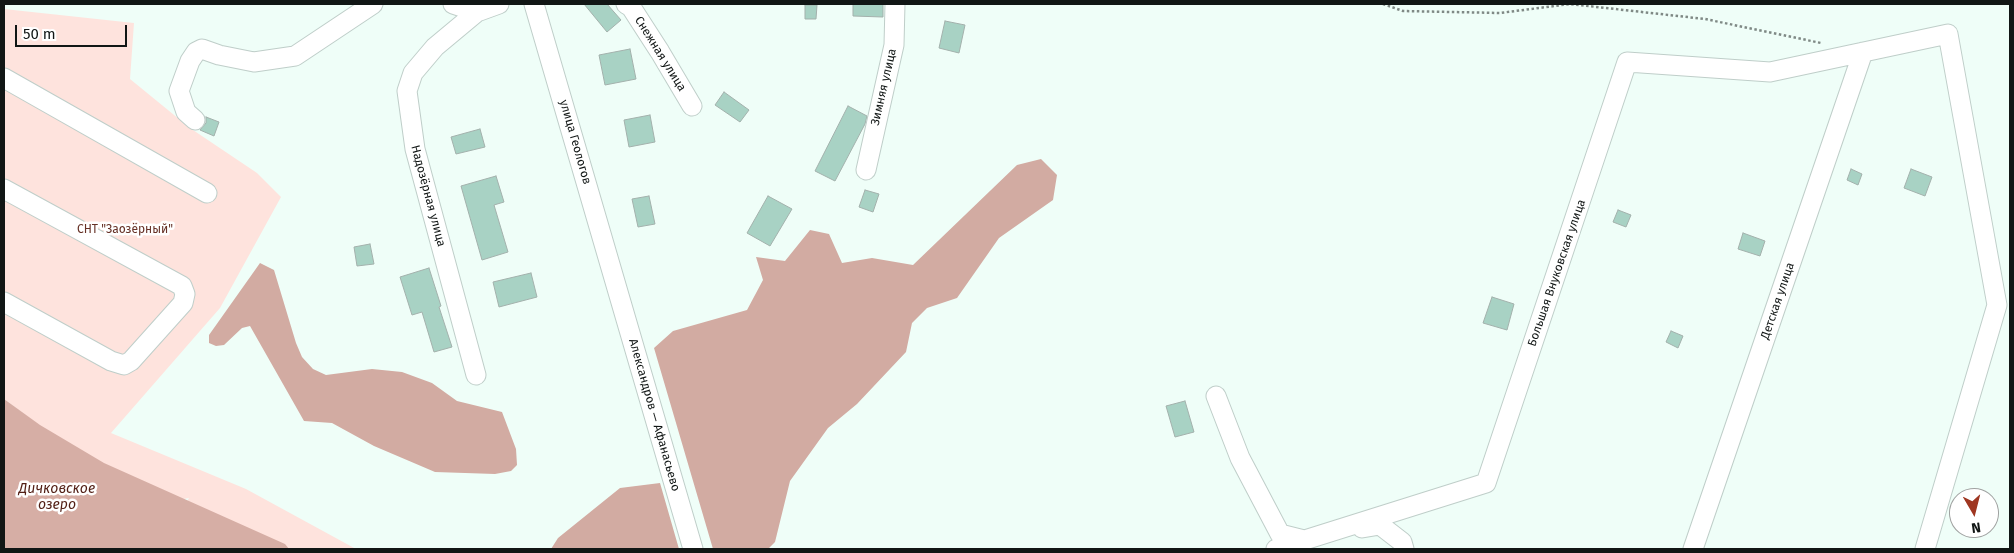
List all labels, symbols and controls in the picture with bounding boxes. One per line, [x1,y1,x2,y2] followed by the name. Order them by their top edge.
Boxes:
[631,14,689,94] street label: Снежная улица
[18,15,130,47] scale bar
[23,25,56,43] text: 50 m
[868,47,900,127] street label: Зимняя улица
[556,98,594,186] street label: улица Геологов
[408,144,448,248] street label: Надозёрная улица
[1525,198,1589,348] street label: Большая Внуковская улица
[77,223,173,237] park label: СНТ "Заозёрный"
[1758,261,1798,341] street label: Детская улица
[625,337,683,493] street label: Александров — Афанасьево
[19,481,95,514] water label: Дичковское озеро
[1949,488,1999,538] north arrow
[1970,518,1982,536] text: N

